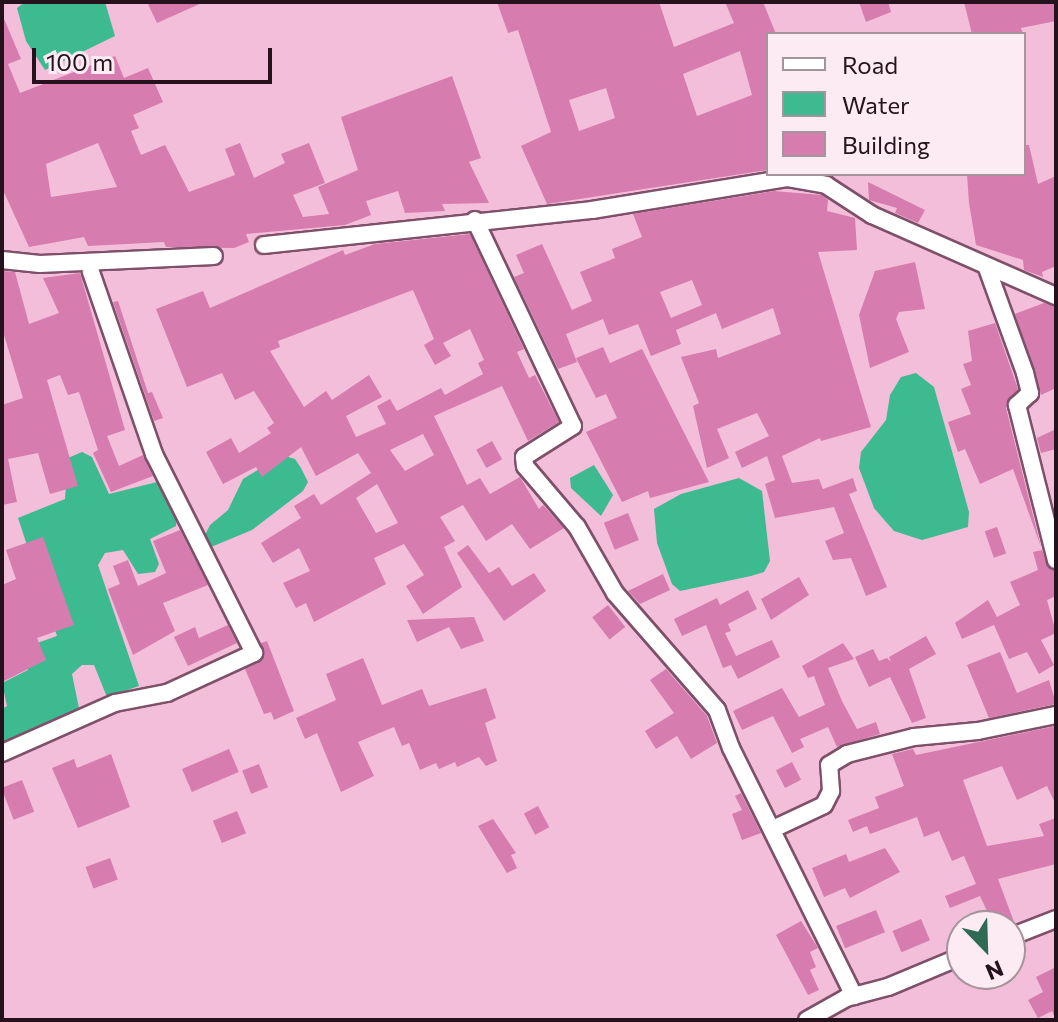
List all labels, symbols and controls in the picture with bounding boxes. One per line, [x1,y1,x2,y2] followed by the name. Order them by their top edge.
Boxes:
[36,32,276,82] scale bar
[766,32,1026,176] legend
[46,47,113,76] text: 100 m
[842,50,898,79] text: Road
[842,90,910,119] text: Water
[842,130,930,159] text: Building
[946,910,1026,990] north arrow
[982,955,1008,986] text: N

